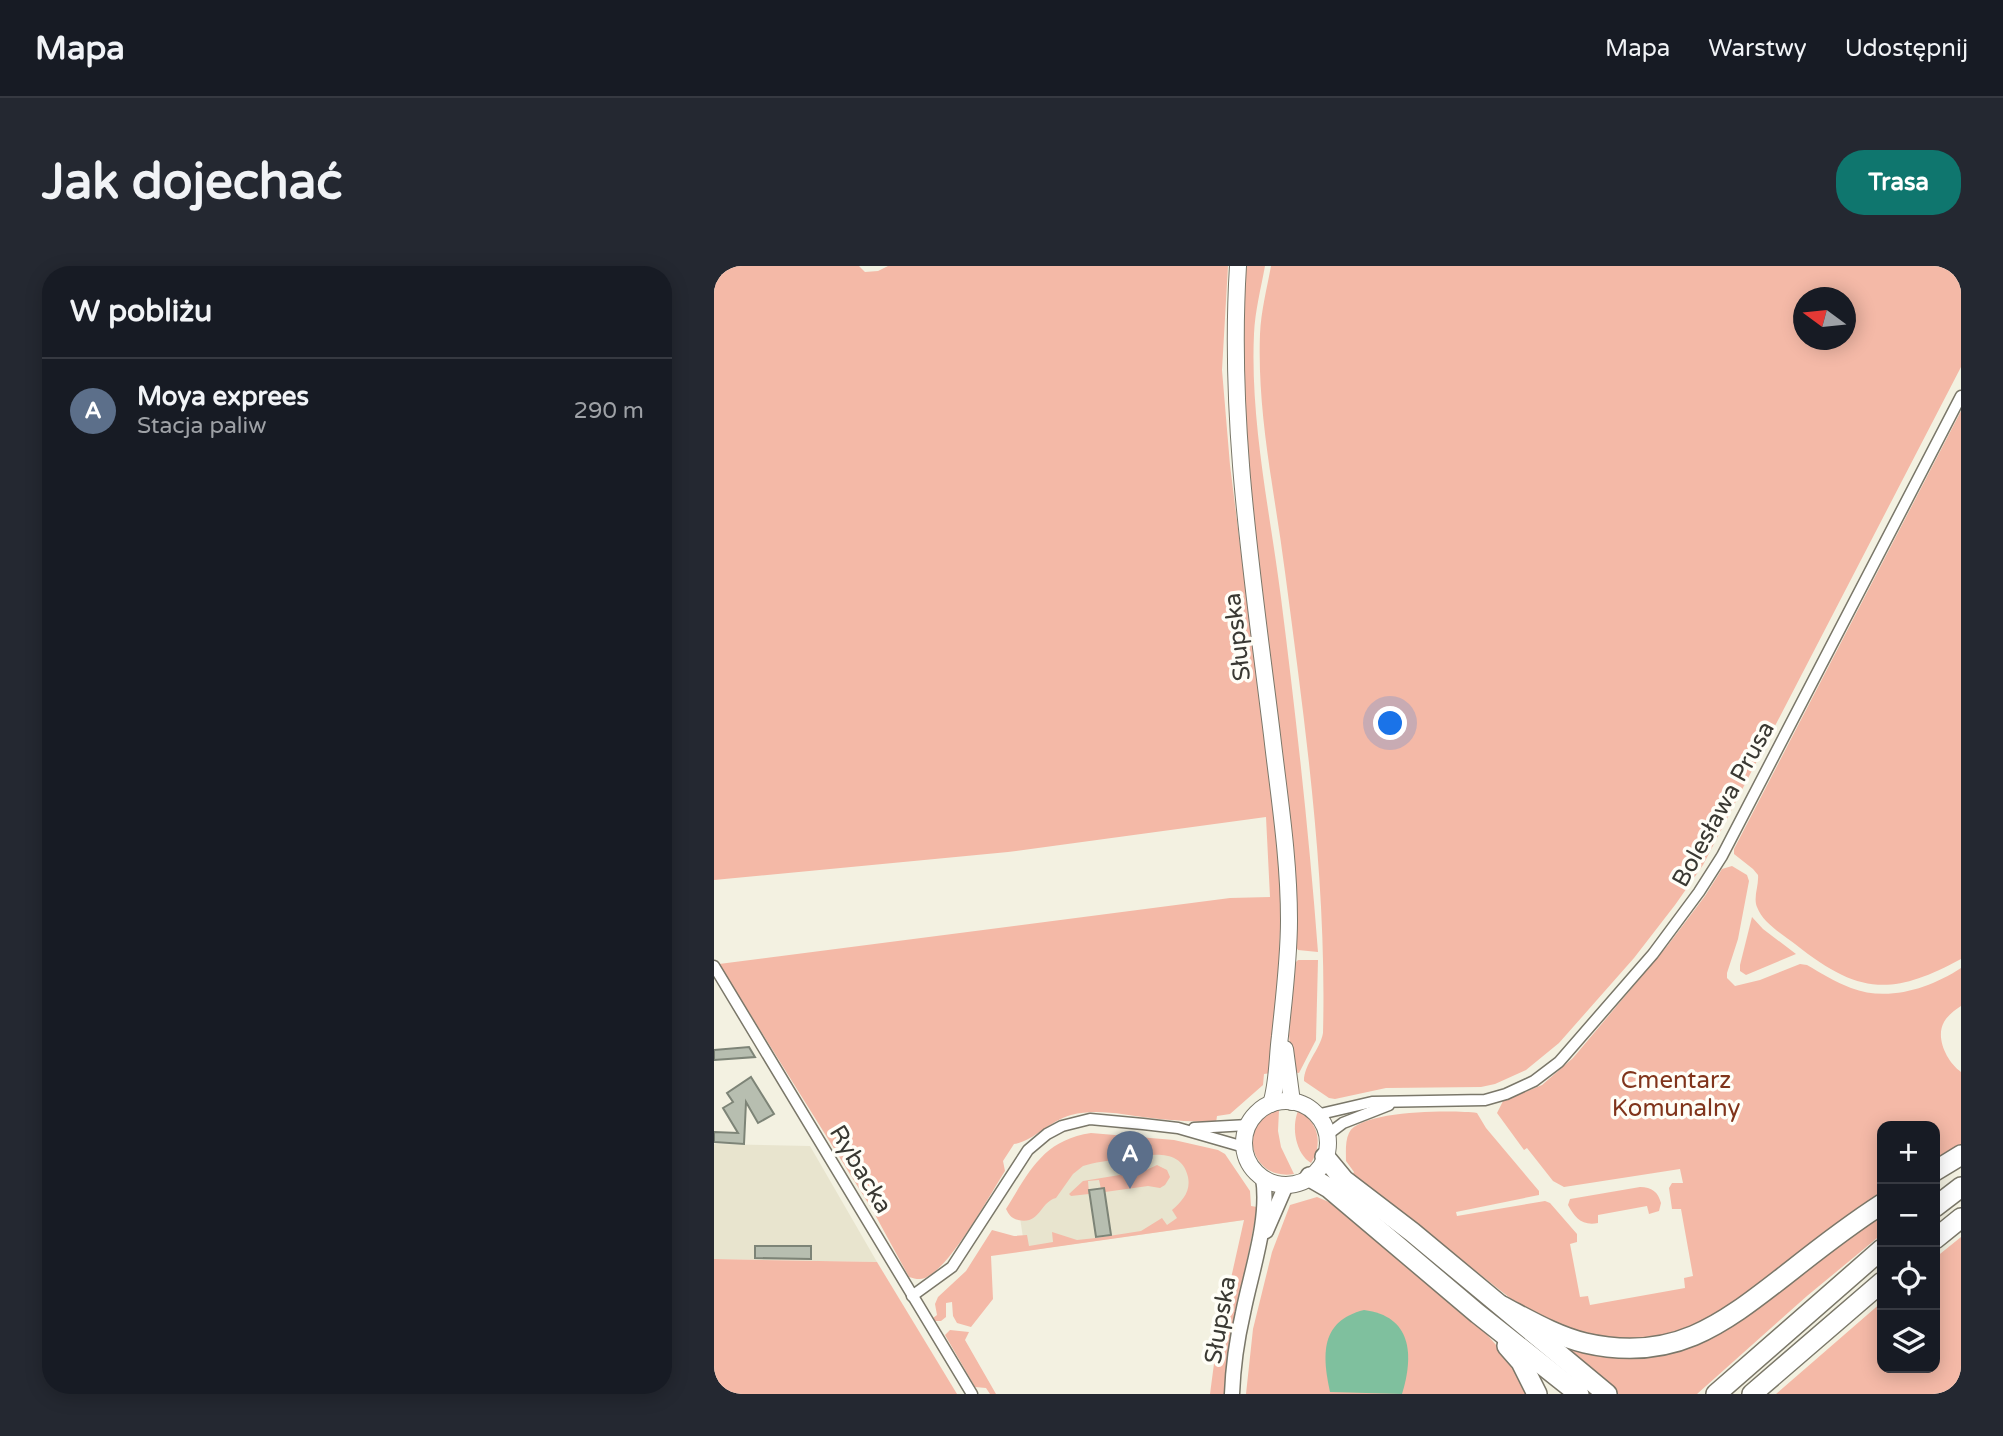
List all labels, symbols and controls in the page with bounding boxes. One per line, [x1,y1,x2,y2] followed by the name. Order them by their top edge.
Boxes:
[35,29,125,68] text: Mapa
[1605,34,1670,63] text: Mapa
[1708,34,1807,63] text: Warstwy
[1845,34,1968,63] text: Udostępnij
[1836,150,1961,215] button: Trasa
[42,153,342,212] text: Jak dojechać
[1793,287,1856,350] north arrow
[70,293,212,330] text: W pobliżu
[137,381,309,412] text: Moya exprees
[84,397,102,425] text: A
[574,397,644,425] text: 290 m
[137,412,267,440] text: Stacja paliw
[1218,591,1257,683] street label: Słupska
[1373,706,1407,740] your location
[1666,716,1781,892] street label: Bolesława Prusa
[1612,1066,1740,1123] park label: Cmentarz Komunalny
[823,1120,898,1219] street label: Rybacka
[1877,1121,1940,1373] map controls
[1877,1121,1940,1184] button: +
[1107,1131,1153,1189] pin: A
[1877,1184,1940,1247] button: −
[1877,1247,1940,1310] button: locate
[1199,1274,1242,1366] street label: Słupska
[1877,1310,1940,1373] button: layers

